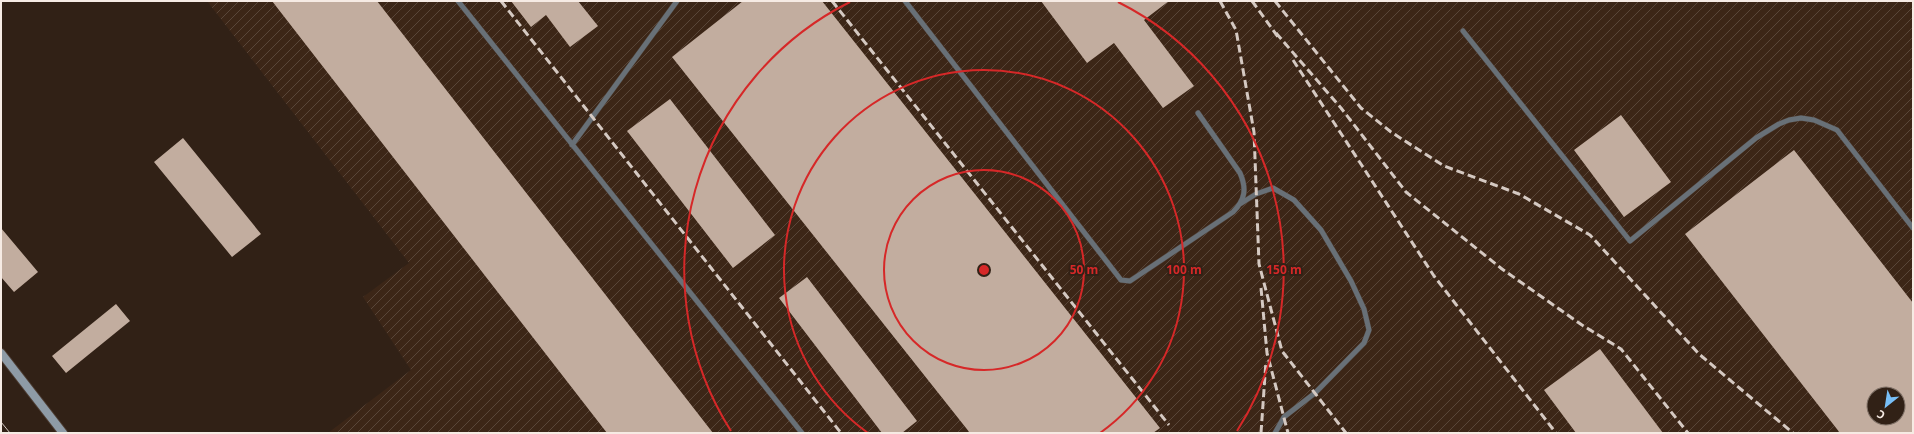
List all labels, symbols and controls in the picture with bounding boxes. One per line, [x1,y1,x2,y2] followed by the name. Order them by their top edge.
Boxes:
[1070,261,1098,278] text: 50 m
[1166,261,1202,278] text: 100 m
[1266,261,1302,278] text: 150 m
[977,263,991,277] centre of rings
[1866,386,1906,426] north arrow
[1874,407,1888,423] text: С

